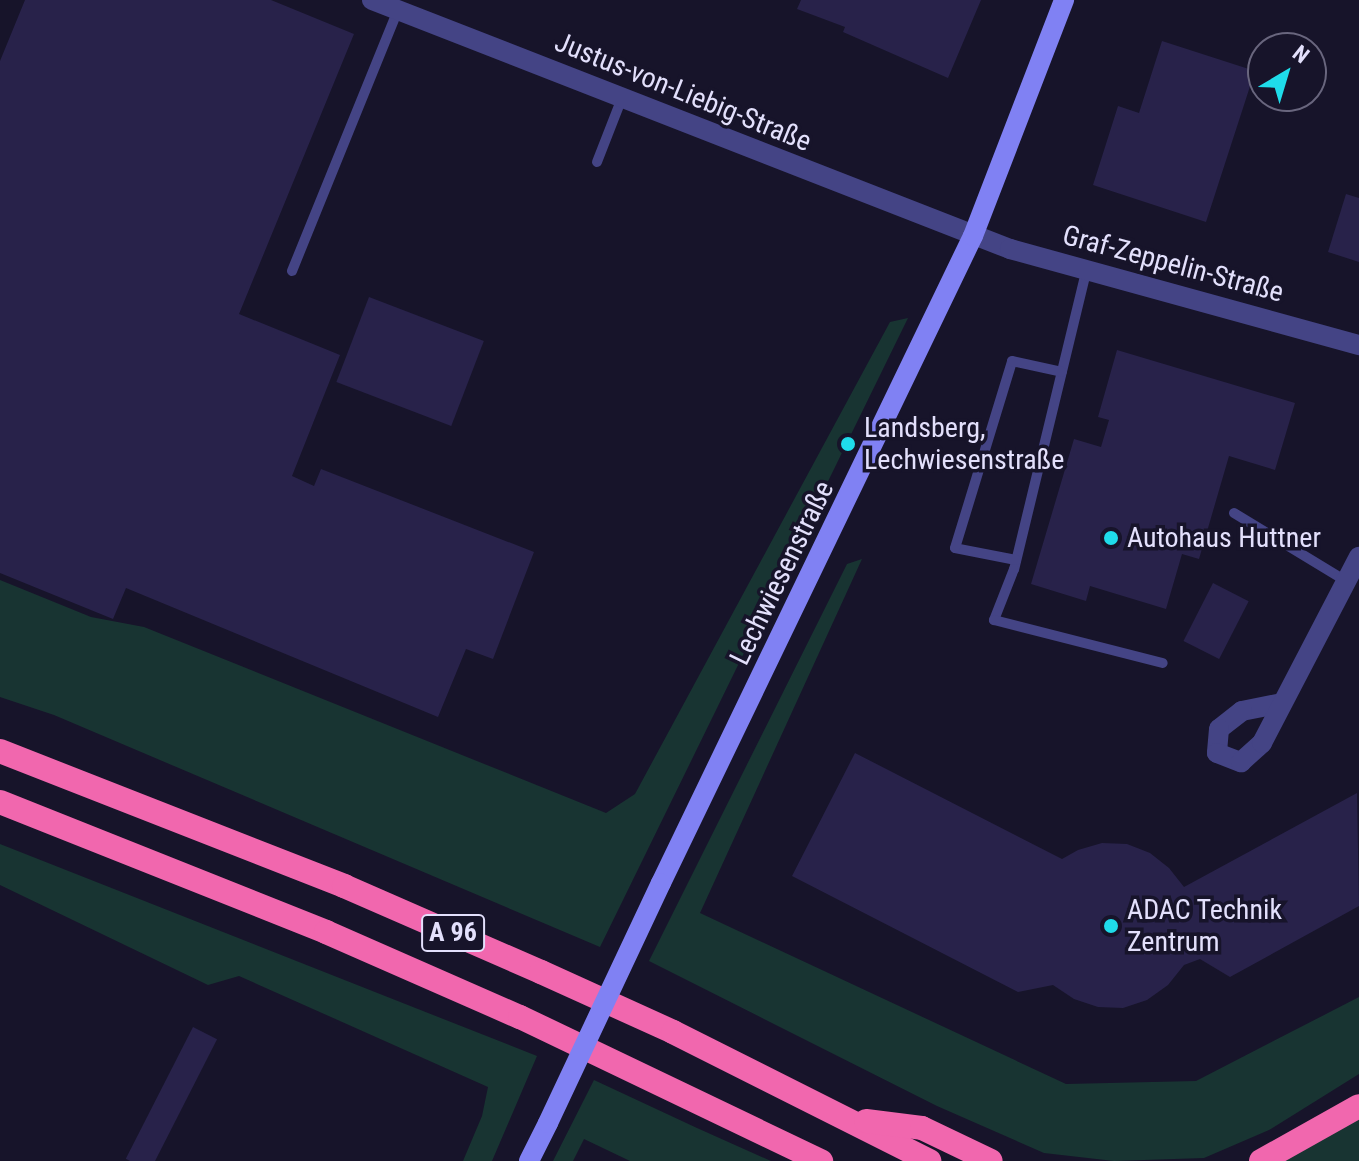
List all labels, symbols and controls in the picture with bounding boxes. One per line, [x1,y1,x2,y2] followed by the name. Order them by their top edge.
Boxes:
[550,25,816,159] street label: Justus-von-Liebig-Straße
[1247,32,1327,112] north arrow
[1288,40,1314,68] text: N
[1059,218,1287,310] street label: Graf-Zeppelin-Straße
[864,411,1064,477] place label: Landsberg, Lechwiesenstraße
[839,435,857,453] marker: Landsberg, Lechwiesenstraße
[723,476,841,670] street label: Lechwiesenstraße
[1127,521,1321,555] place label: Autohaus Huttner
[1102,529,1120,547] marker: Autohaus Huttner
[1127,893,1283,959] place label: ADAC Technik Zentrum
[421,911,485,955] road number: A 96
[1102,917,1120,935] marker: ADAC Technik Zentrum

